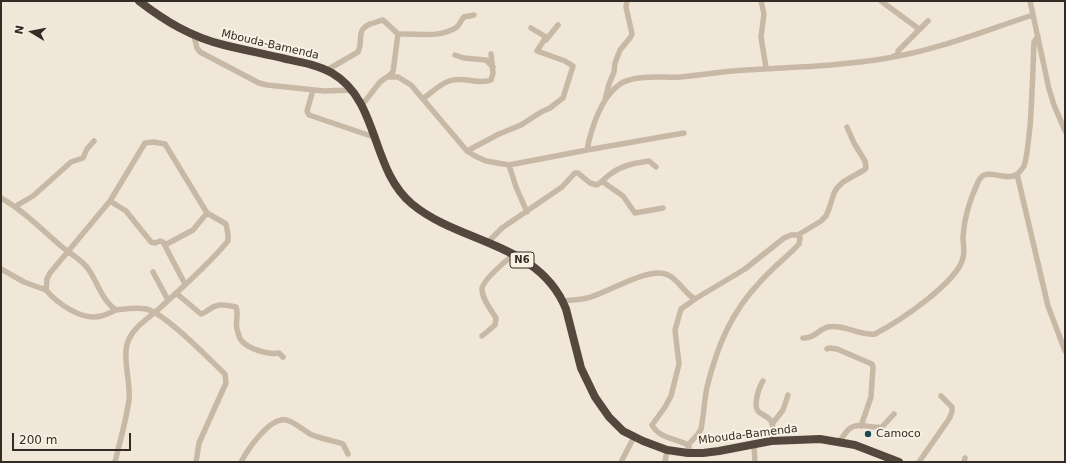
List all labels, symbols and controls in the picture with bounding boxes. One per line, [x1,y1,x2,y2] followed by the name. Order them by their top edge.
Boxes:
[12,12,52,52] north arrow
[12,24,27,35] text: N
[220,27,320,63] street label: Mbouda-Bamenda
[510,252,534,268] road number: N6
[698,422,798,448] street label: Mbouda-Bamenda
[14,425,133,451] scale bar
[876,427,921,441] place label: Camoco
[863,429,873,439] marker: Camoco
[19,433,57,447] text: 200 m

